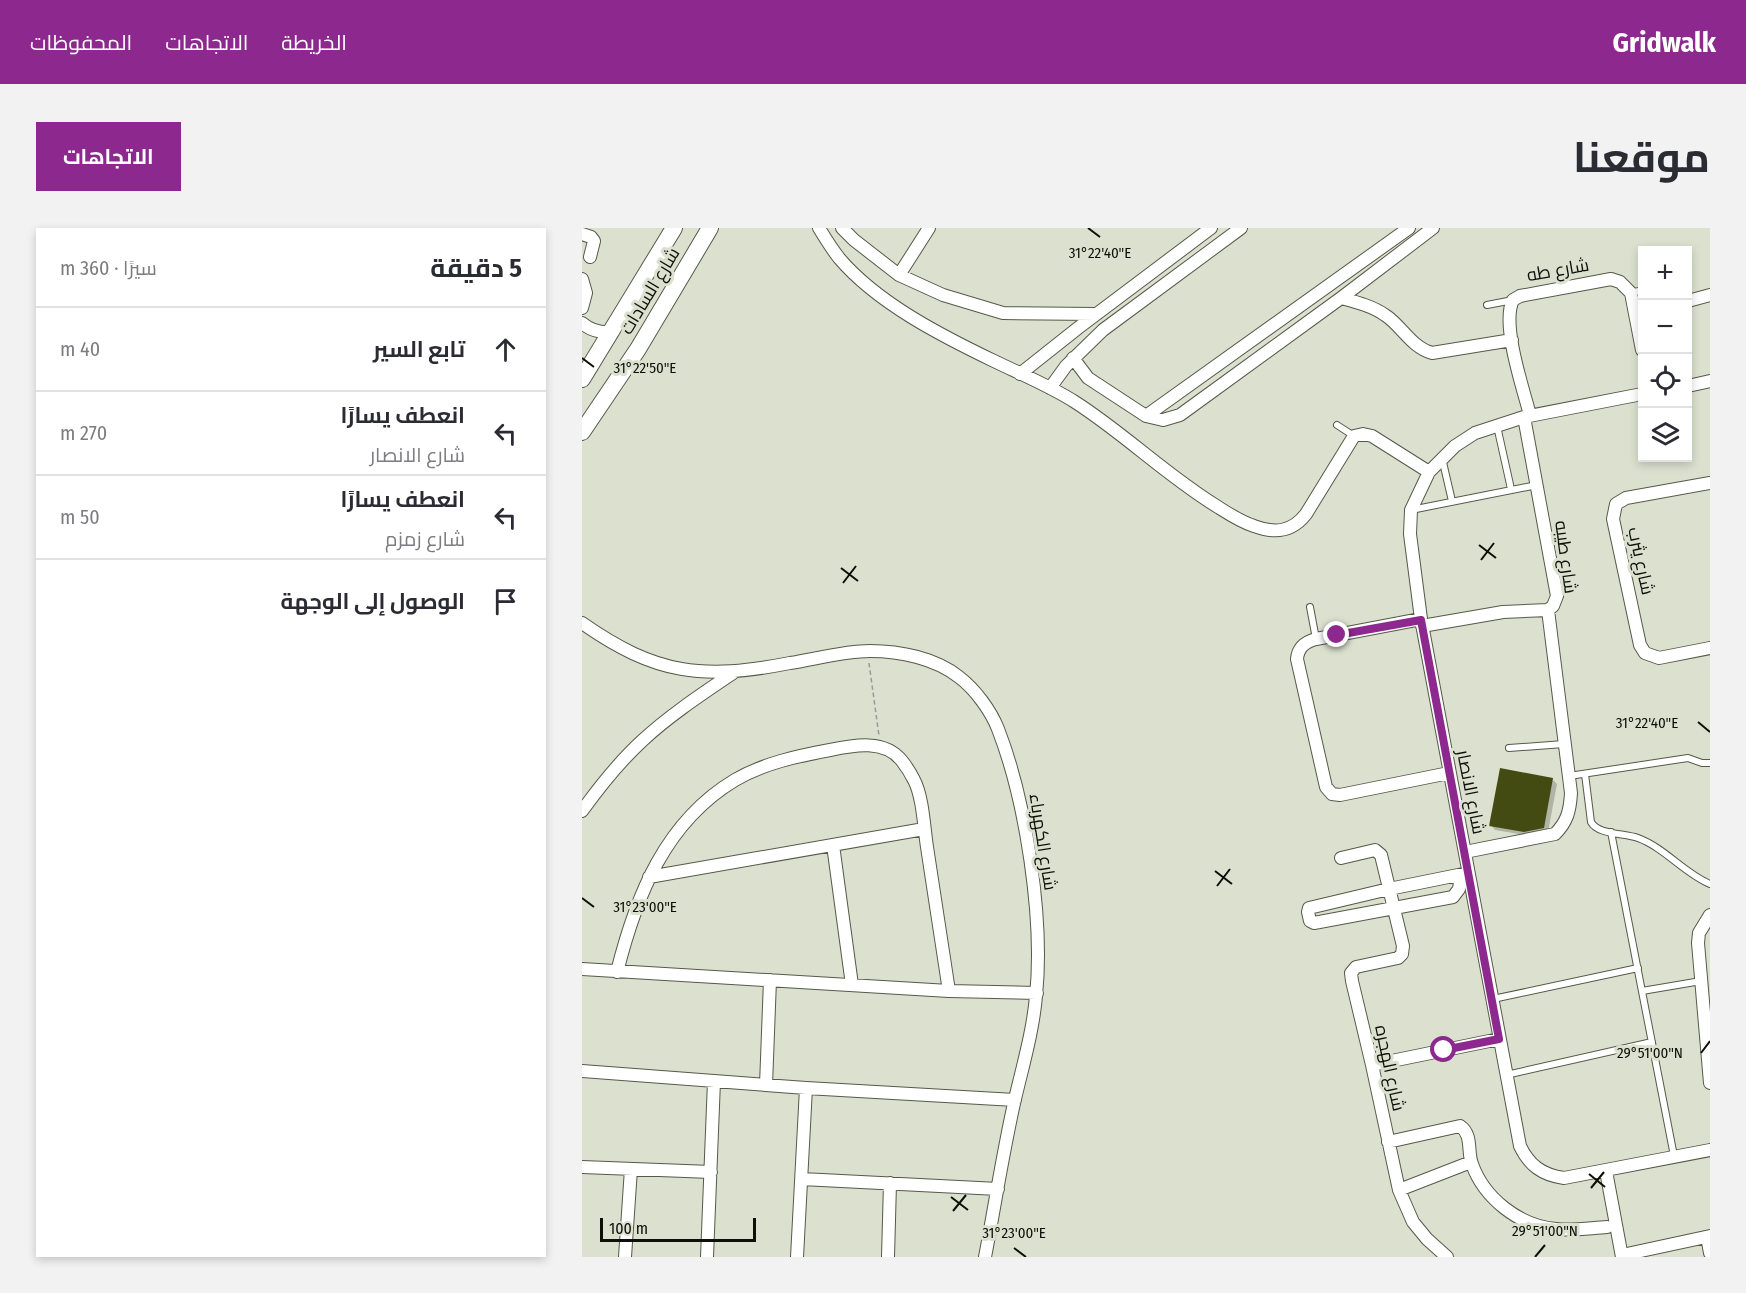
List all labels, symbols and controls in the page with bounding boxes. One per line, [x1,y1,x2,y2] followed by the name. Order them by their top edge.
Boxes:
[1612,26,1716,59] text: Gridwalk
[30,30,132,56] text: المحفوظات
[165,30,248,56] text: الاتجاهات
[281,30,347,56] text: الخريطة
[36,122,181,191] button: الاتجاهات
[1573,133,1710,183] text: موقعنا
[615,244,685,339] street label: شارع السادات
[1069,244,1131,262] text: 31°22'40"E
[1638,246,1692,462] map controls
[1638,246,1692,300] button: +
[430,253,522,284] text: 5 دقيقة
[1525,254,1591,287] street label: شارع طه
[60,256,157,280] text: سيرًا · 360 m
[1638,300,1692,354] button: −
[489,333,522,366] icon: ahead
[373,336,465,363] text: تابع السير
[60,337,100,361] text: 40 m
[1638,354,1692,408] button: locate
[614,359,676,377] text: 31°22'50"E
[340,402,465,429] text: انعطف يسارًا
[1638,408,1692,462] button: layers
[489,417,522,450] icon: left
[60,421,107,445] text: 270 m
[370,443,465,467] text: شارع الانصار
[340,486,465,513] text: انعطف يسارًا
[489,501,522,534] icon: left
[60,505,100,529] text: 50 m
[1549,519,1582,595] street label: شارع طيبه
[1622,525,1659,597] street label: شارع يثرب
[385,527,465,551] text: شارع زمزم
[489,585,522,618] icon: arrive
[281,588,465,615] text: الوصول إلى الوجهة
[1323,621,1349,647] route end
[1616,714,1678,732] text: 31°22'40"E
[1451,747,1490,836] street label: شارع الانصار
[1023,792,1062,892] street label: شارع الكهرباء
[613,898,677,916] text: 31°23'00"E
[1369,1023,1410,1113] street label: شارع الهجره
[1430,1036,1456,1062] route start
[1617,1044,1683,1062] text: 29°51'00"N
[600,1215,756,1242] scale bar
[609,1219,648,1238] text: 100 m
[1512,1222,1578,1240] text: 29°51'00"N
[982,1224,1046,1242] text: 31°23'00"E

